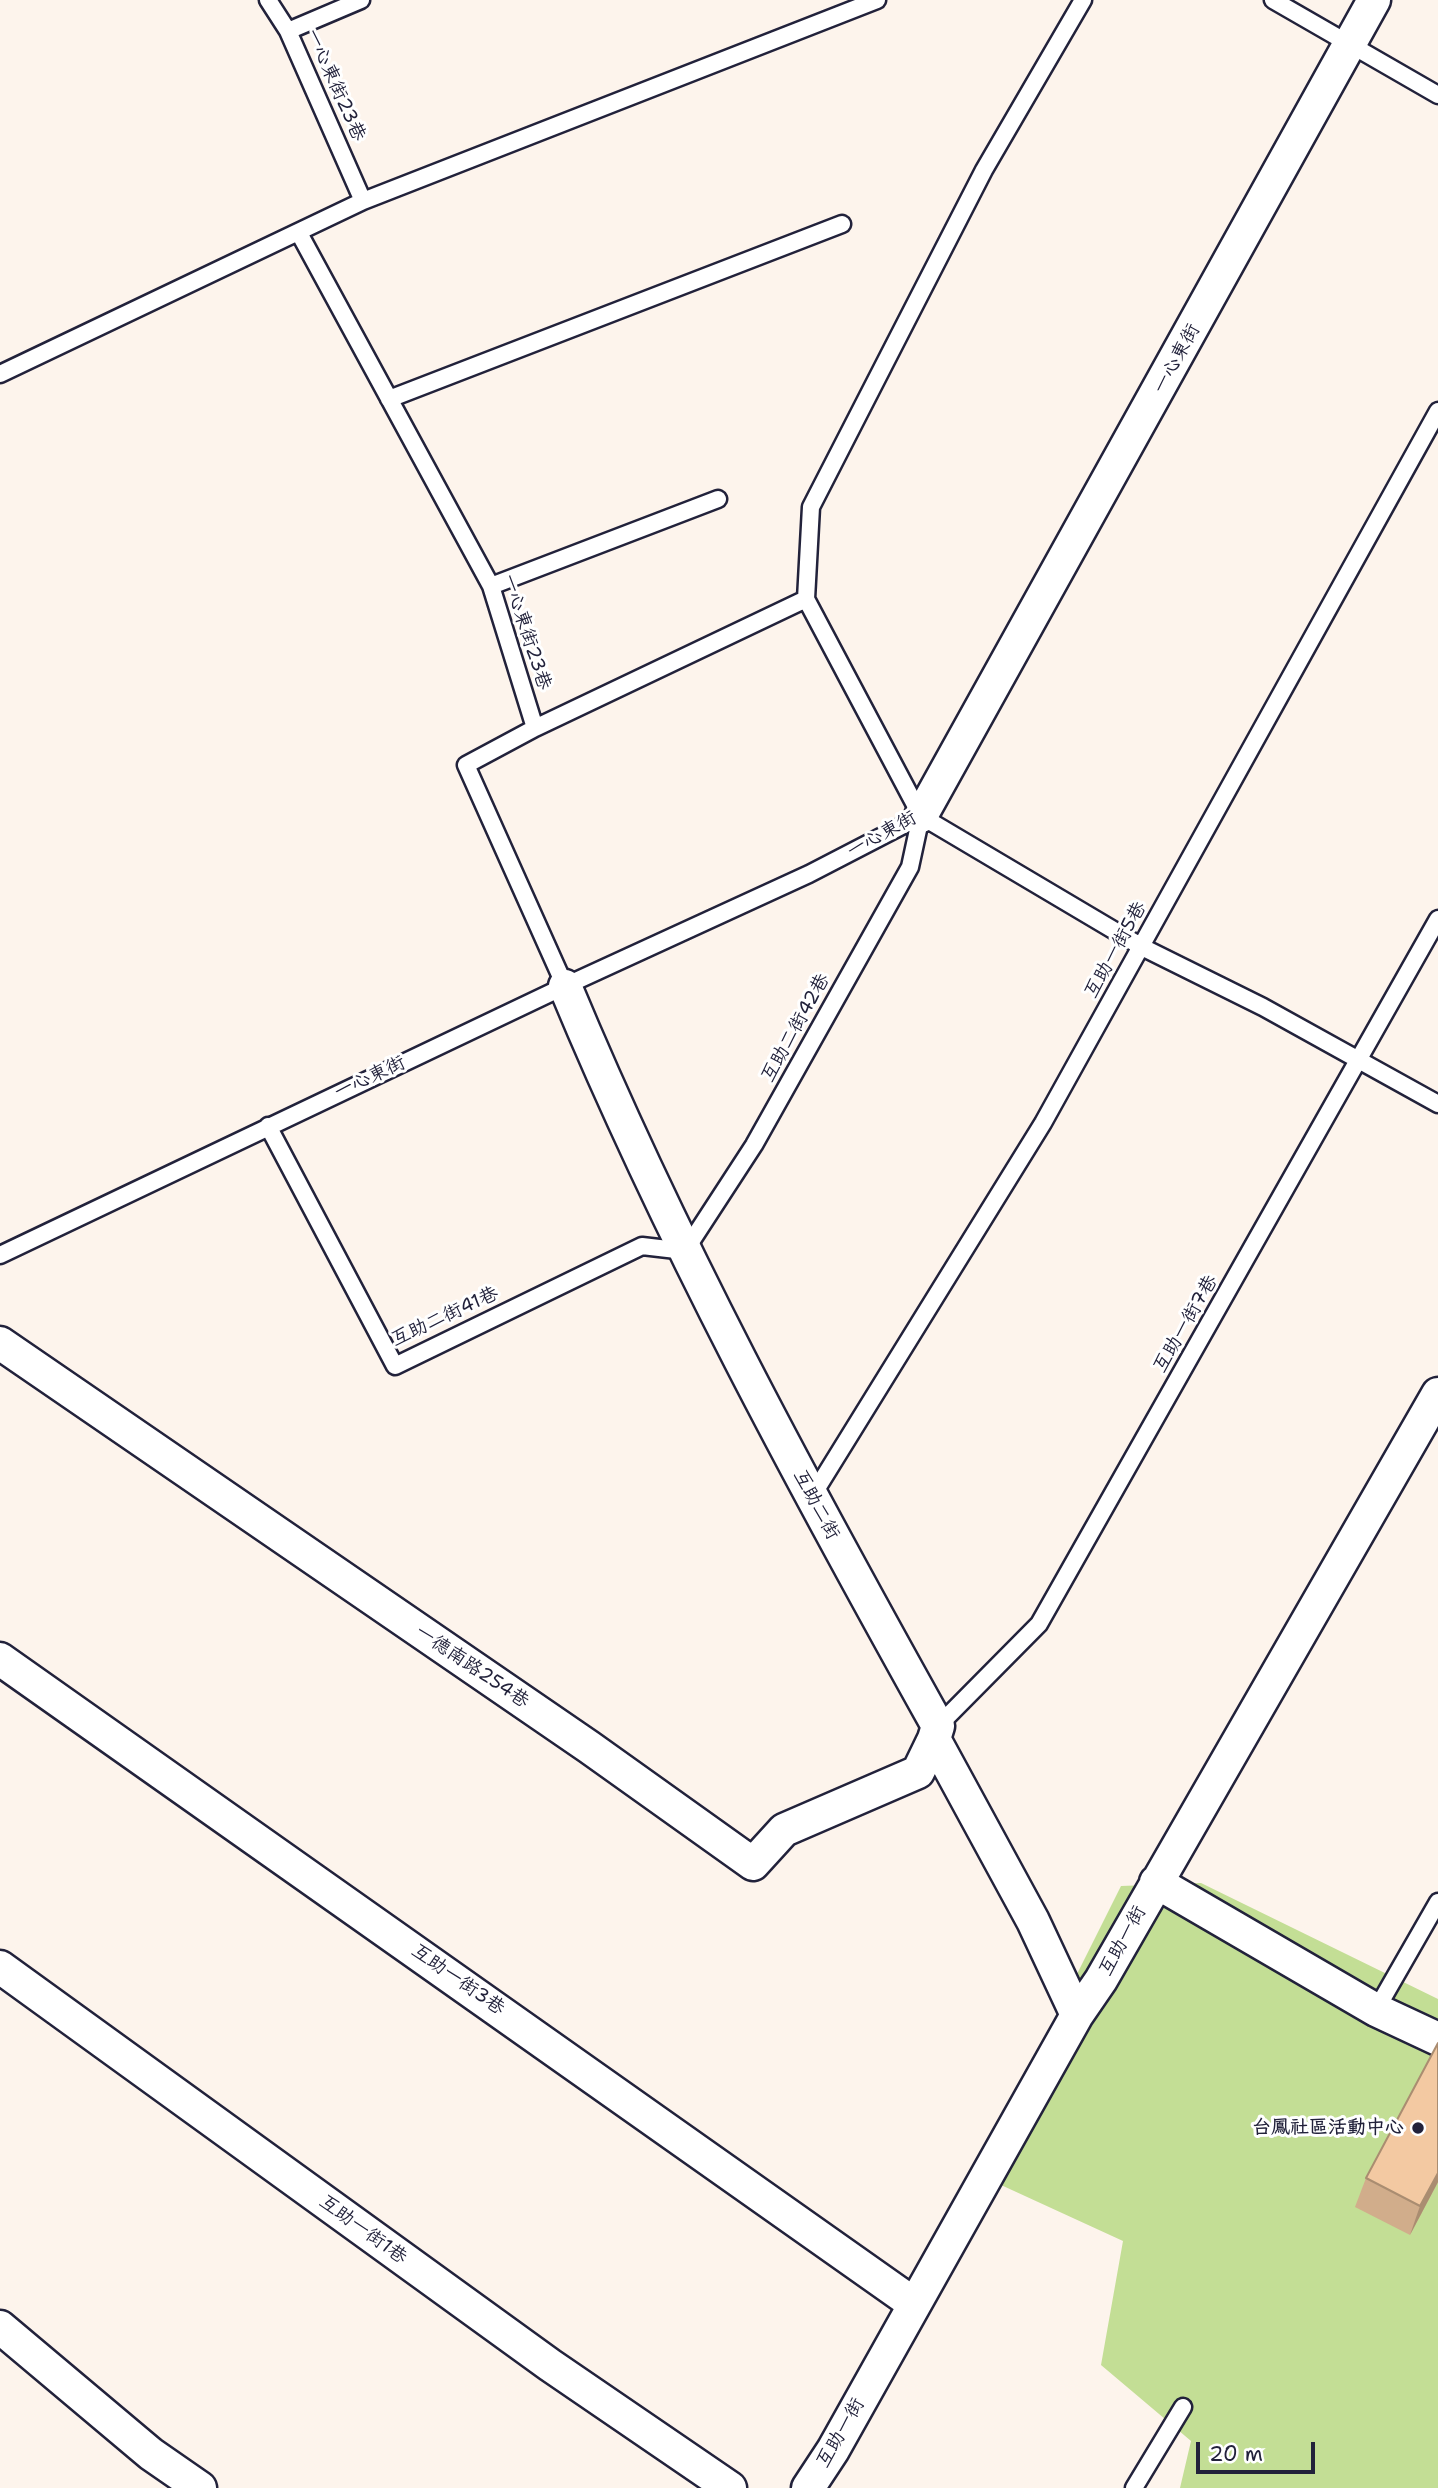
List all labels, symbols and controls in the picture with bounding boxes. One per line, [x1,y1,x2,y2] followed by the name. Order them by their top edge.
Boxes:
[300,25,370,145] street label: 一心東街23巷
[1149,320,1205,398] street label: 一心東街
[497,571,555,693] street label: 一心東街23巷
[843,807,921,863] street label: 一心東街
[1080,898,1152,1002] street label: 互助一街5巷
[757,970,835,1086] street label: 互助二街42巷
[331,1052,409,1104] street label: 一心東街
[1149,1271,1223,1377] street label: 互助一街7巷
[388,1282,502,1352] street label: 互助二街41巷
[788,1466,844,1544] street label: 互助二街
[411,1621,533,1713] street label: 一德南路254巷
[1095,1902,1151,1980] street label: 互助一街
[407,1940,509,2020] street label: 互助一街3巷
[1252,2117,1404,2139] place label: 台鳳社區活動中心
[1410,2120,1426,2136] marker: 台鳳社區活動中心
[315,2191,411,2269] street label: 互助一街1巷
[812,2394,870,2472] street label: 互助一街
[1200,2428,1319,2472] scale bar
[1209,2440,1263,2468] text: 20 m

